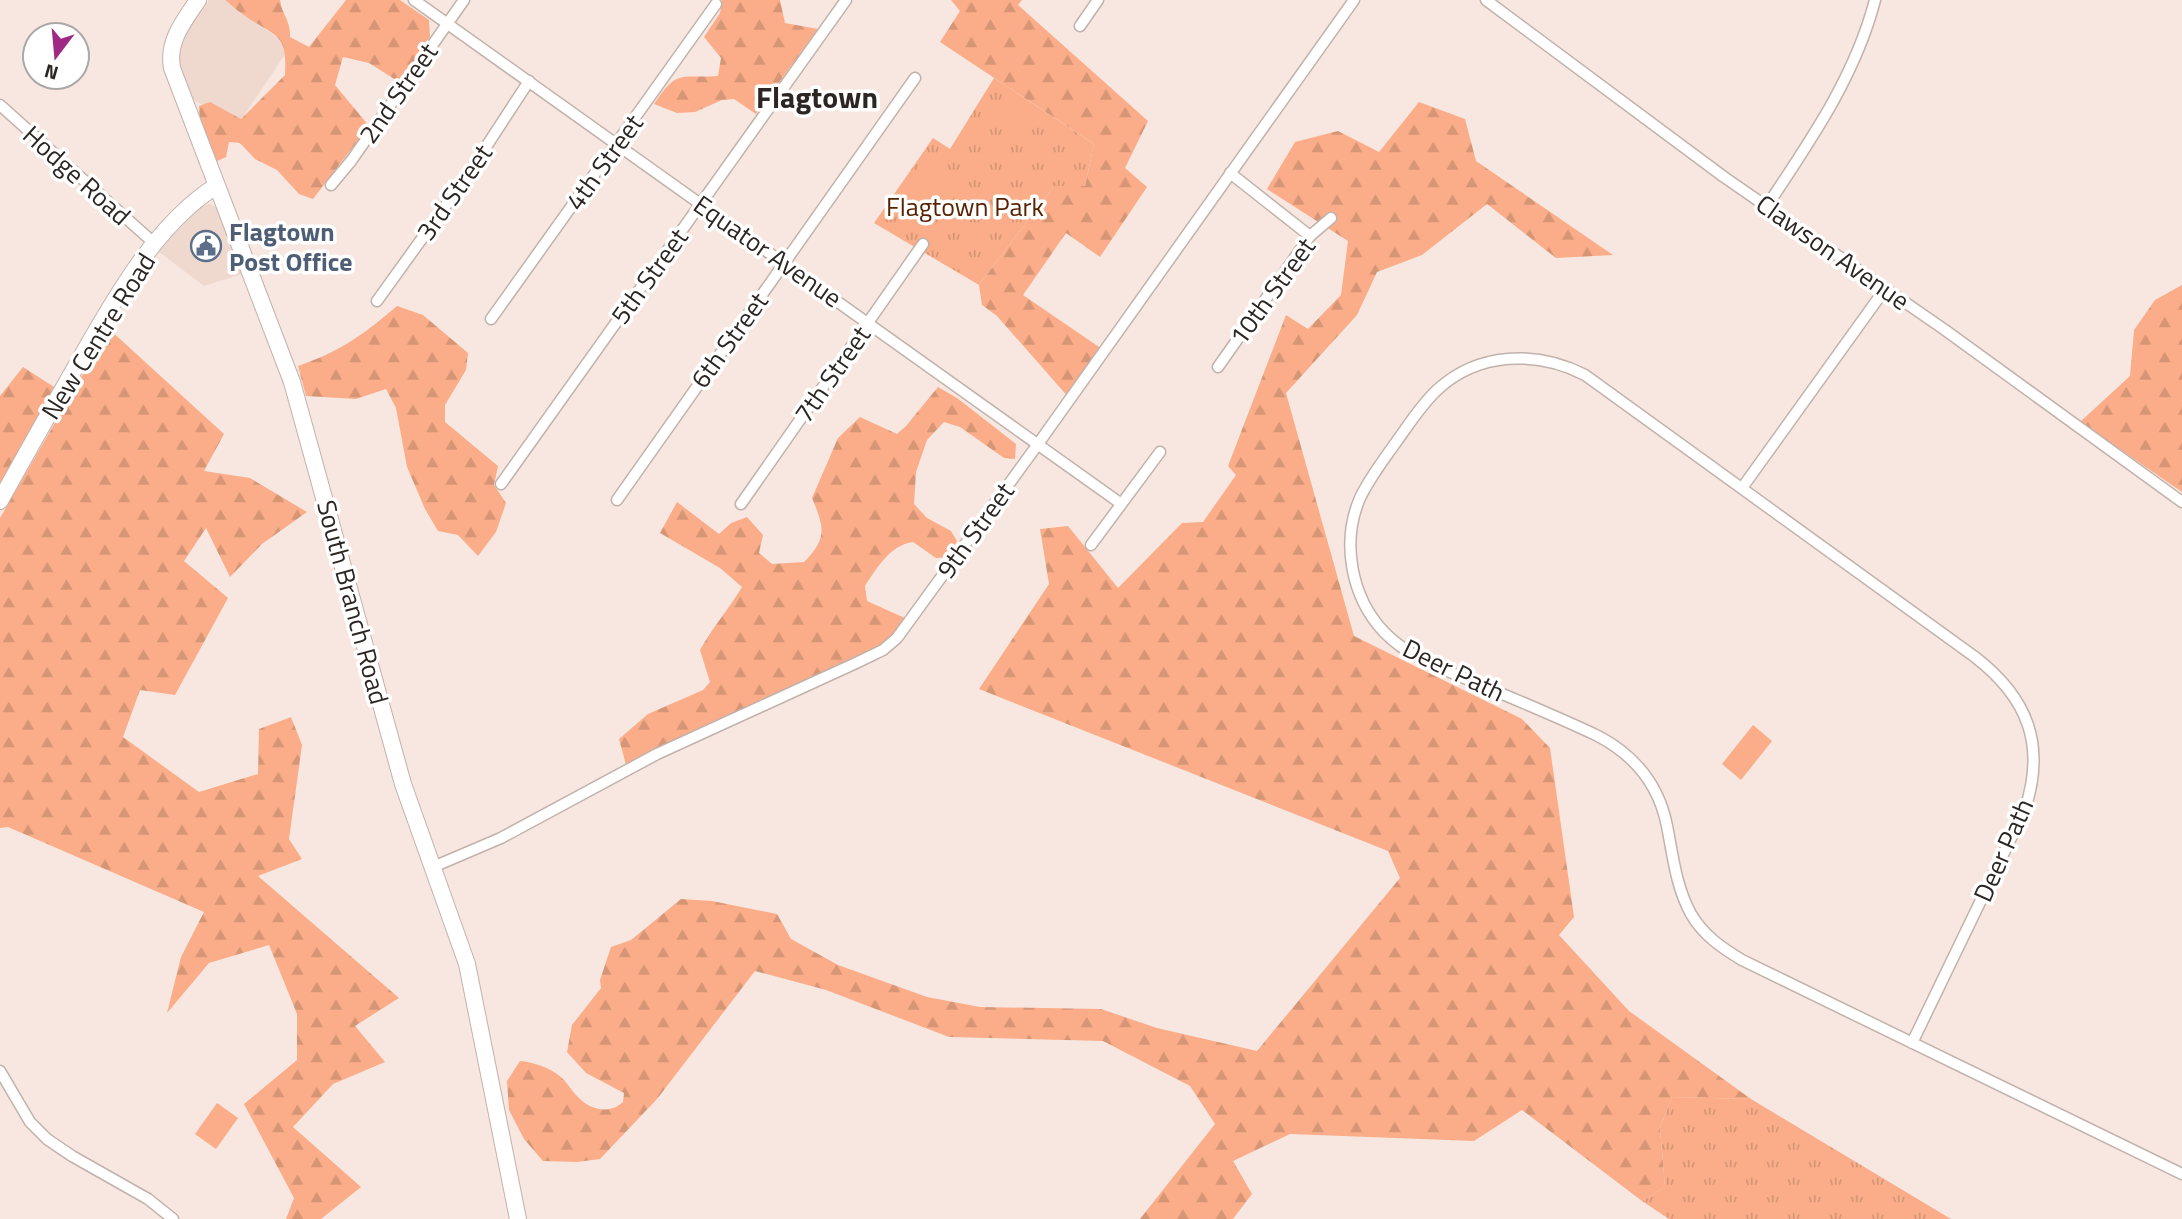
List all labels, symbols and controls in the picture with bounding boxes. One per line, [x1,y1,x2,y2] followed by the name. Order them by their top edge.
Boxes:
[21,21,91,91] north arrow
[349,35,447,151] street label: 2nd Street
[41,57,62,89] text: N
[756,74,878,120] district label: Flagtown
[556,106,652,218] street label: 4th Street
[14,116,140,234] street label: Hodge Road
[407,136,501,248] street label: 3rd Street
[1748,184,1918,320] street label: Clawson Avenue
[686,185,850,317] street label: Equator Avenue
[886,187,1044,226] park label: Flagtown Park
[229,212,353,281] place label: Flagtown Post Office
[601,220,697,332] street label: 5th Street
[189,229,223,263] public building icon: Flagtown Post Office
[1219,229,1325,353] street label: 10th Street
[31,245,165,427] street label: New Centre Road
[681,284,777,396] street label: 6th Street
[784,318,880,430] street label: 7th Street
[927,474,1023,586] street label: 9th Street
[307,496,399,708] street label: South Branch Road
[1396,629,1512,711] street label: Deer Path
[1963,792,2043,908] street label: Deer Path

